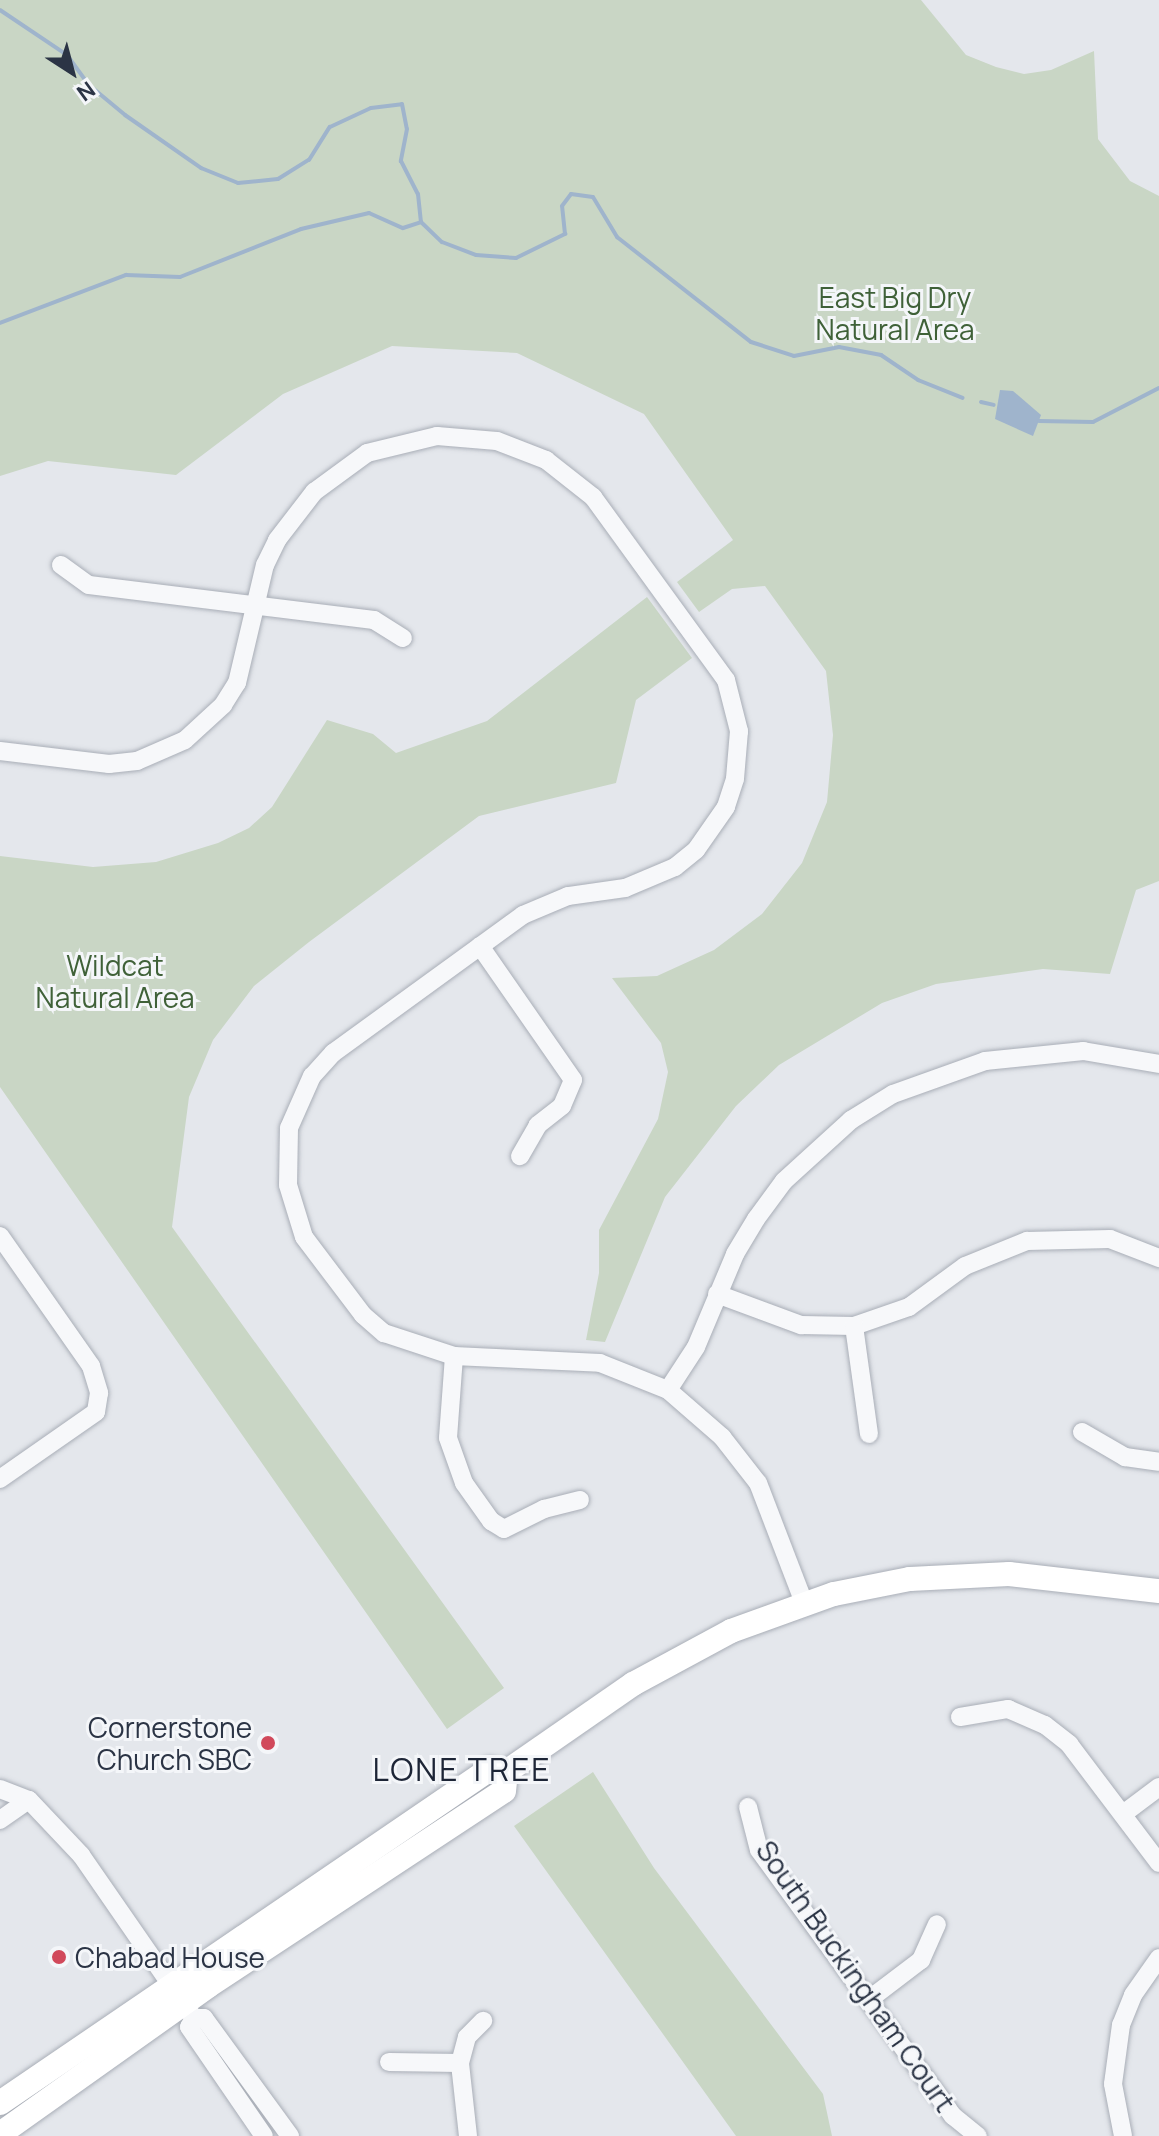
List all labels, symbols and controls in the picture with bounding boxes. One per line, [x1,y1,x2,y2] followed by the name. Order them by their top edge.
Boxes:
[32,32,112,112] north arrow
[71,75,101,108] text: N
[816,280,974,346] park label: East Big Dry Natural Area
[36,948,194,1014] park label: Wildcat Natural Area
[88,1710,252,1776] place label: Cornerstone Church SBC
[259,1734,277,1752] marker: Cornerstone Church SBC
[372,1750,552,1788] district label: LONE TREE
[750,1834,962,2118] street label: South Buckingham Court
[75,1940,265,1974] place label: Chabad House
[50,1948,68,1966] marker: Chabad House

